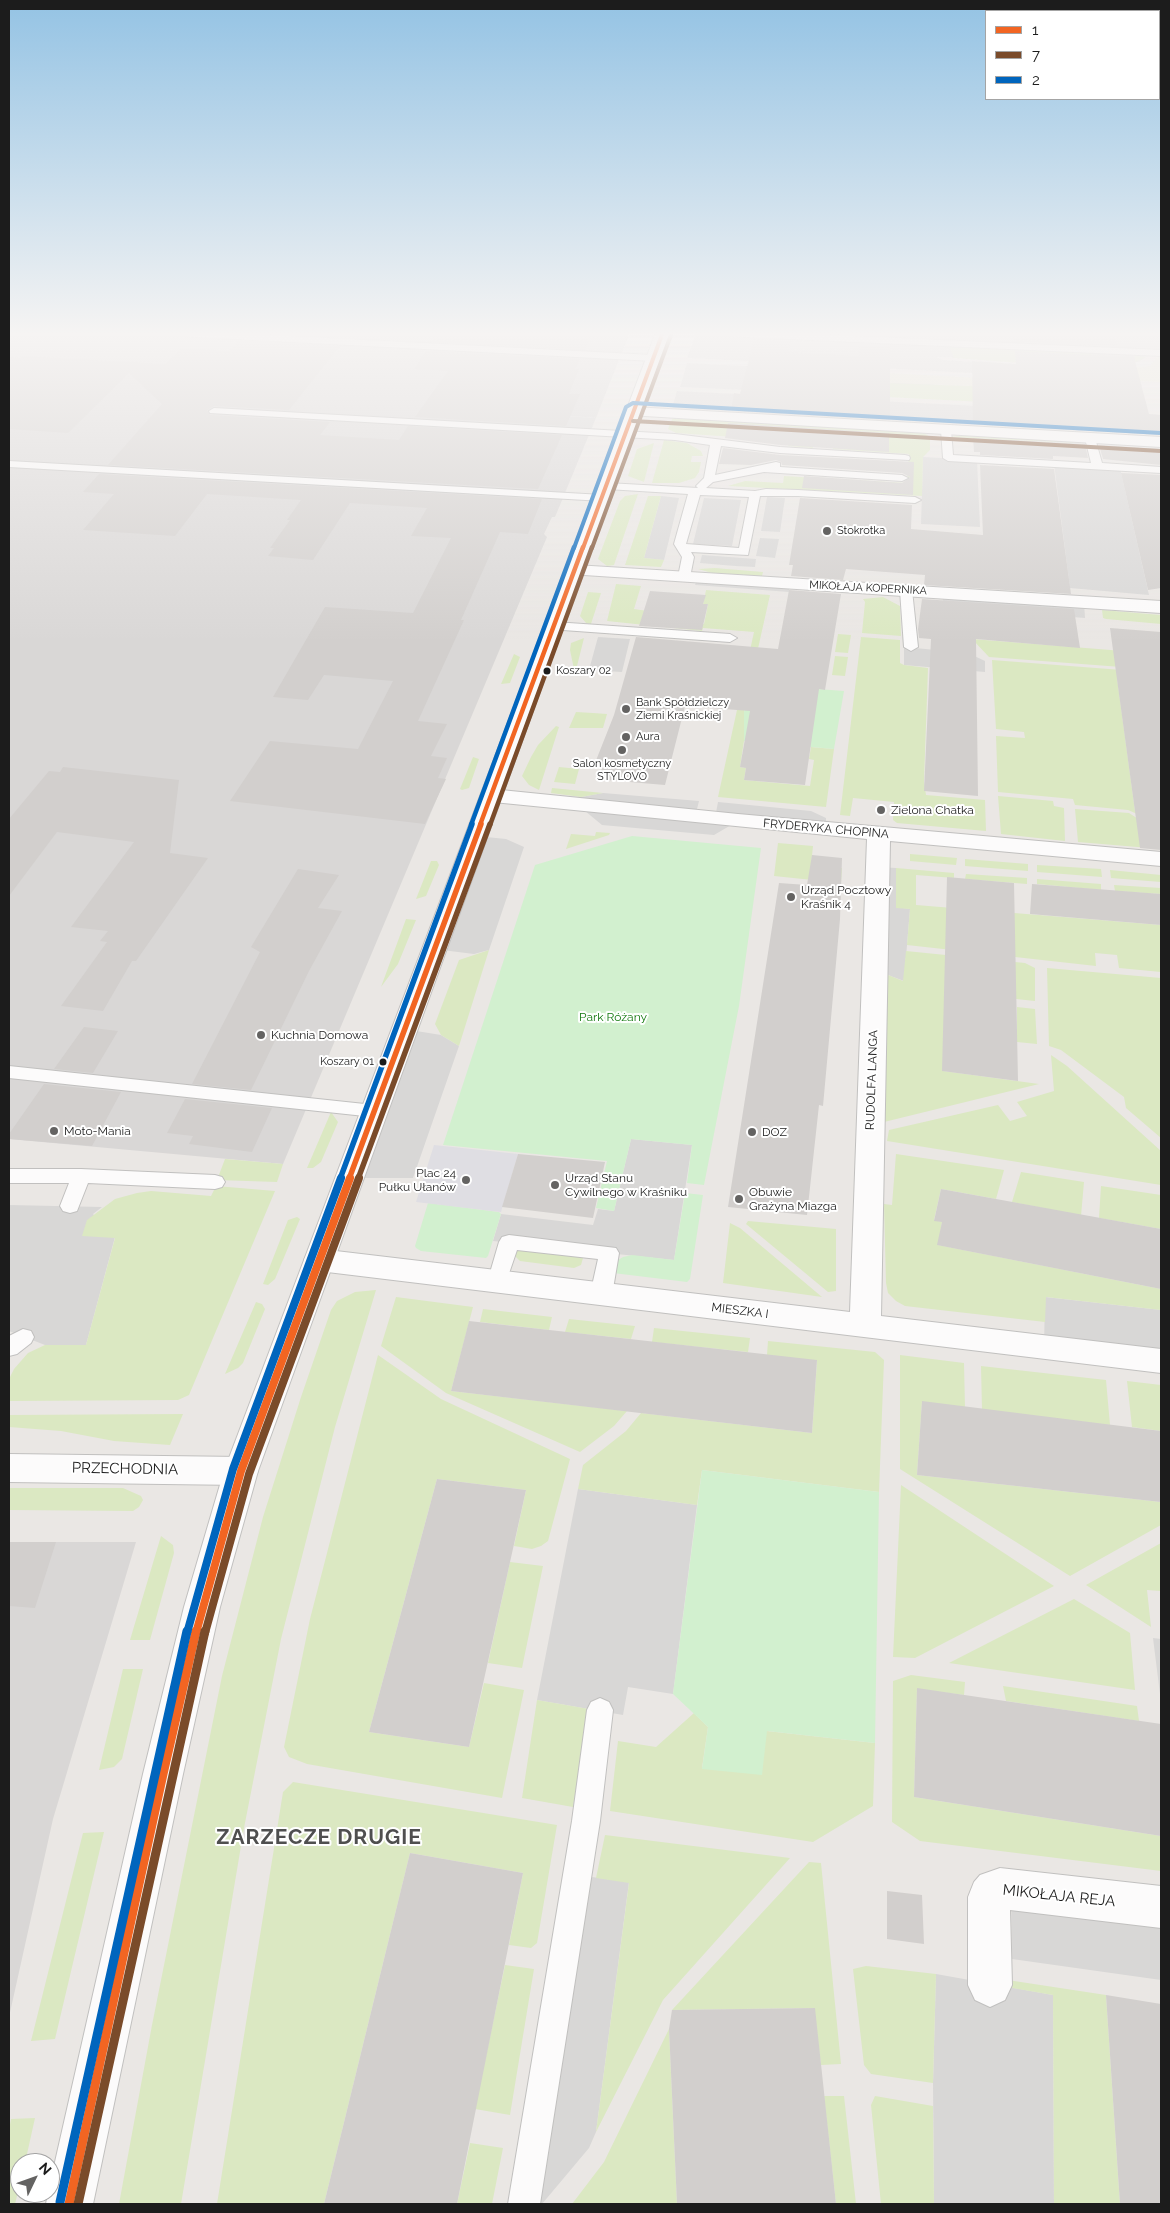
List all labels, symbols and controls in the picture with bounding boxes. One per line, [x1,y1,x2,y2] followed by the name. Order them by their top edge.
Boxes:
[985,10,1160,100] legend
[1032,21,1038,39] text: 1
[1032,46,1040,64] text: 7
[1032,71,1040,89] text: 2
[837,524,885,538] place label: Stokrotka
[821,525,833,537] marker: Stokrotka
[809,578,927,598] street label: MIKOŁAJA KOPERNIKA
[556,664,611,678] place label: Koszary 02
[542,666,552,676] marker: Koszary 02
[636,696,729,722] place label: Bank Spółdzielczy Ziemi Kraśnickiej
[620,703,632,715] marker: Bank Spółdzielczy Ziemi Kraśnickiej
[636,730,660,744] place label: Aura
[620,731,632,743] marker: Aura
[616,744,628,756] marker: Salon kosmetyczny STYLOVO
[573,757,671,783] place label: Salon kosmetyczny STYLOVO
[891,803,974,817] place label: Zielona Chatka
[875,804,887,816] marker: Zielona Chatka
[762,816,890,842] street label: FRYDERYKA CHOPINA
[801,883,891,911] place label: Urząd Pocztowy Kraśnik 4
[785,891,797,903] marker: Urząd Pocztowy Kraśnik 4
[579,1010,647,1024] park label: Park Różany
[271,1028,368,1042] place label: Kuchnia Domowa
[255,1029,267,1041] marker: Kuchnia Domowa
[863,1030,881,1130] street label: RUDOLFA LANGA
[320,1055,374,1069] place label: Koszary 01
[378,1057,388,1067] marker: Koszary 01
[64,1124,131,1138] place label: Moto-Mania
[48,1125,60,1137] marker: Moto-Mania
[762,1125,787,1139] place label: DOZ
[746,1126,758,1138] marker: DOZ
[379,1166,456,1194] place label: Plac 24 Pułku Ułanów
[565,1171,687,1199] place label: Urząd Stanu Cywilnego w Kraśniku
[460,1174,472,1186] marker: Plac 24 Pułku Ułanów
[549,1179,561,1191] marker: Urząd Stanu Cywilnego w Kraśniku
[749,1185,837,1213] place label: Obuwie Grażyna Miazga
[733,1193,745,1205] marker: Obuwie Grażyna Miazga
[711,1300,769,1322] street label: MIESZKA I
[72,1459,178,1479] street label: PRZECHODNIA
[214,1825,424,1851] district label: ZARZECZE DRUGIE
[1002,1881,1116,1911] street label: MIKOŁAJA REJA
[10,2153,60,2203] north arrow
[36,2159,55,2178] text: N

